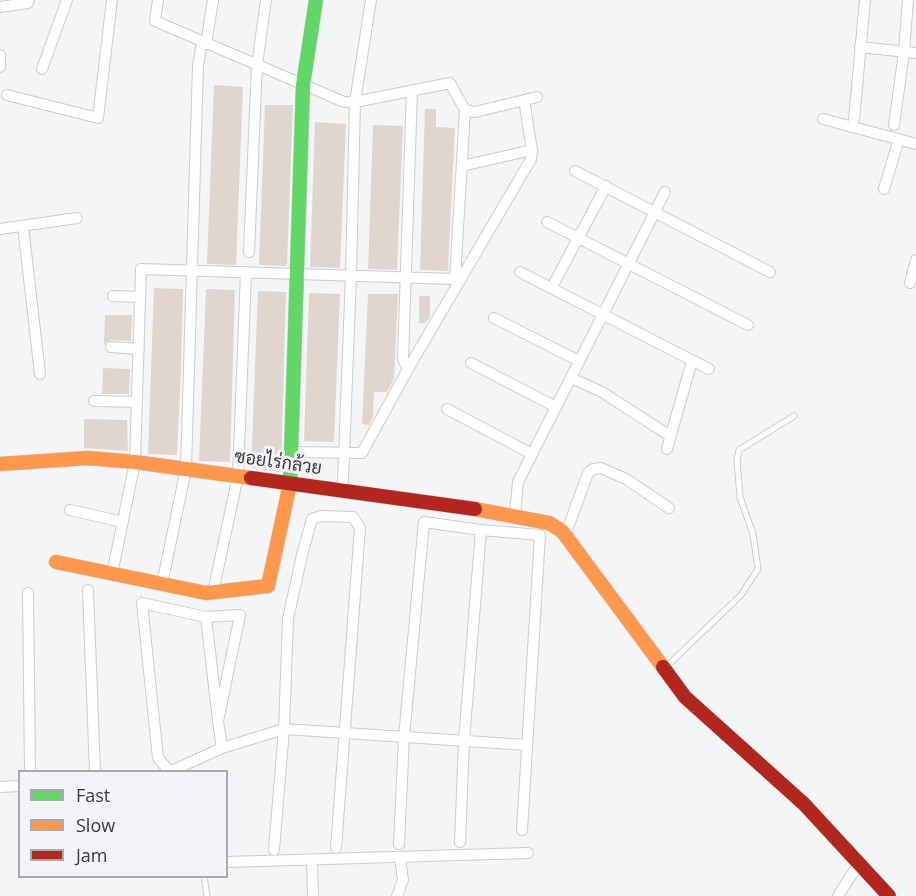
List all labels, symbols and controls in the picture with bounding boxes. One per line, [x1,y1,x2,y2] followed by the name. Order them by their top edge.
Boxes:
[233,446,323,480] street label: ซอยไร่กล้วย
[18,770,228,878] legend
[76,783,110,807] text: Fast
[76,813,115,837] text: Slow
[76,843,108,867] text: Jam

